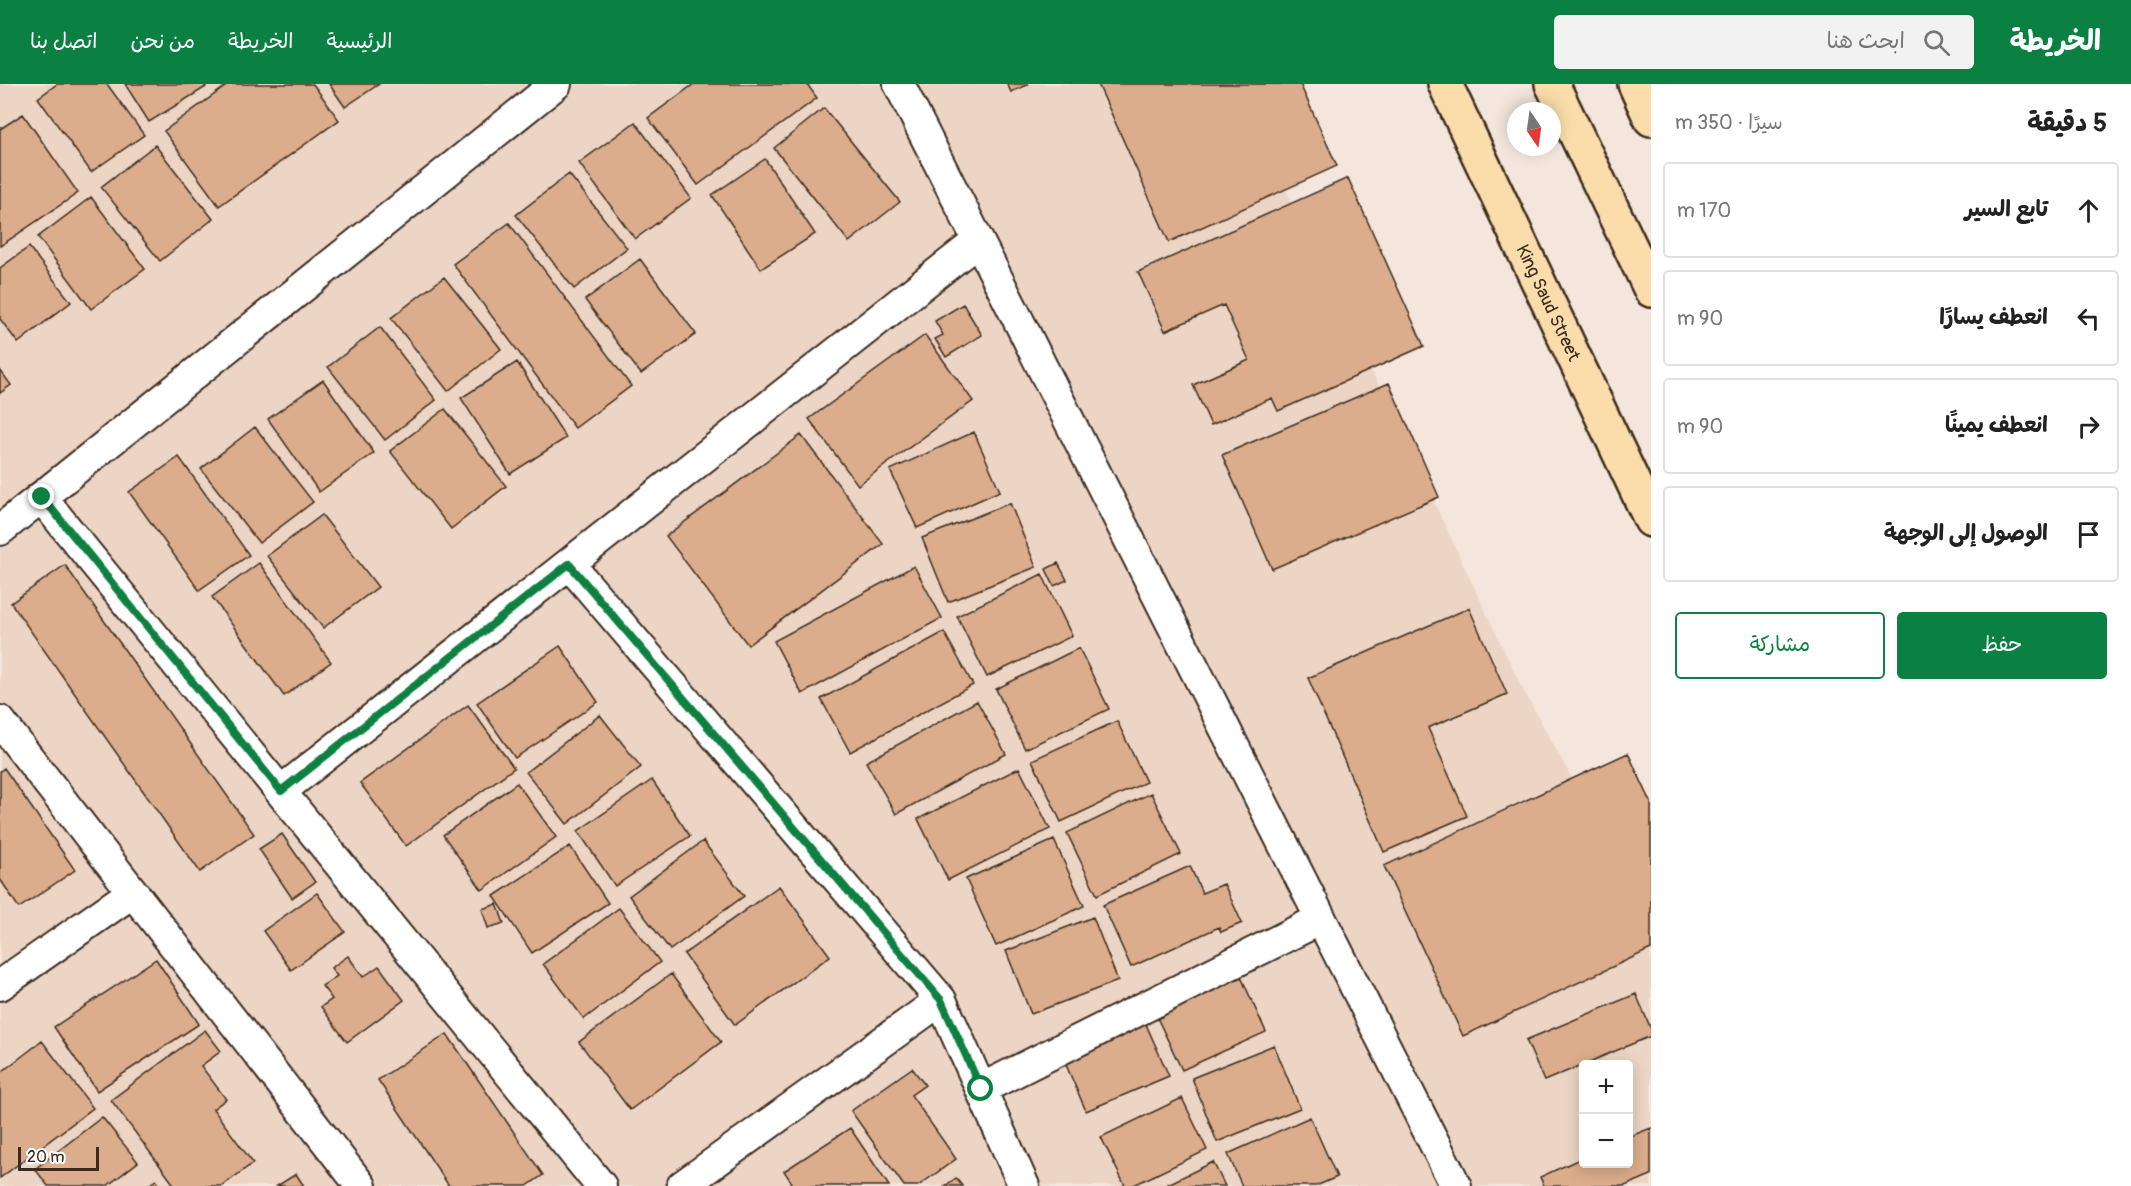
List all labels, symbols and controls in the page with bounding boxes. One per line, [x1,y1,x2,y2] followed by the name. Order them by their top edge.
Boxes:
[1554,15,1974,69] search box
[2010,24,2101,59] text: الخريطة
[1920,26,1953,59] icon: search
[1827,27,1905,55] text: ابحث هنا
[30,28,97,55] text: اتصل بنا
[130,28,195,55] text: من نحن
[228,28,293,55] text: الخريطة
[326,28,392,55] text: الرئيسية
[1507,102,1561,156] north arrow
[2027,107,2107,139] text: 5 دقيقة
[1675,110,1783,135] text: سيرًا · 350 m
[2072,194,2105,227] icon: ahead
[1965,195,2048,223] text: تابع السير
[1677,198,1731,223] text: 170 m
[1511,241,1586,366] street label: King Saud Street
[2072,302,2105,335] icon: left
[1939,303,2048,331] text: انعطف يسارًا
[1677,306,1723,331] text: 90 m
[2072,410,2105,443] icon: right
[1945,411,2048,439] text: انعطف يمينًا
[1677,414,1723,439] text: 90 m
[28,483,54,509] route end
[2072,518,2105,551] icon: arrive
[1884,519,2048,547] text: الوصول إلى الوجهة
[1675,612,1885,679] button: مشاركة
[1897,612,2107,679] button: حفظ
[1579,1060,1633,1168] map controls
[1579,1060,1633,1114] button: +
[967,1075,993,1101] route start
[1579,1114,1633,1168] button: −
[18,1144,99,1172] scale bar
[27,1147,65,1167] text: 20 m

